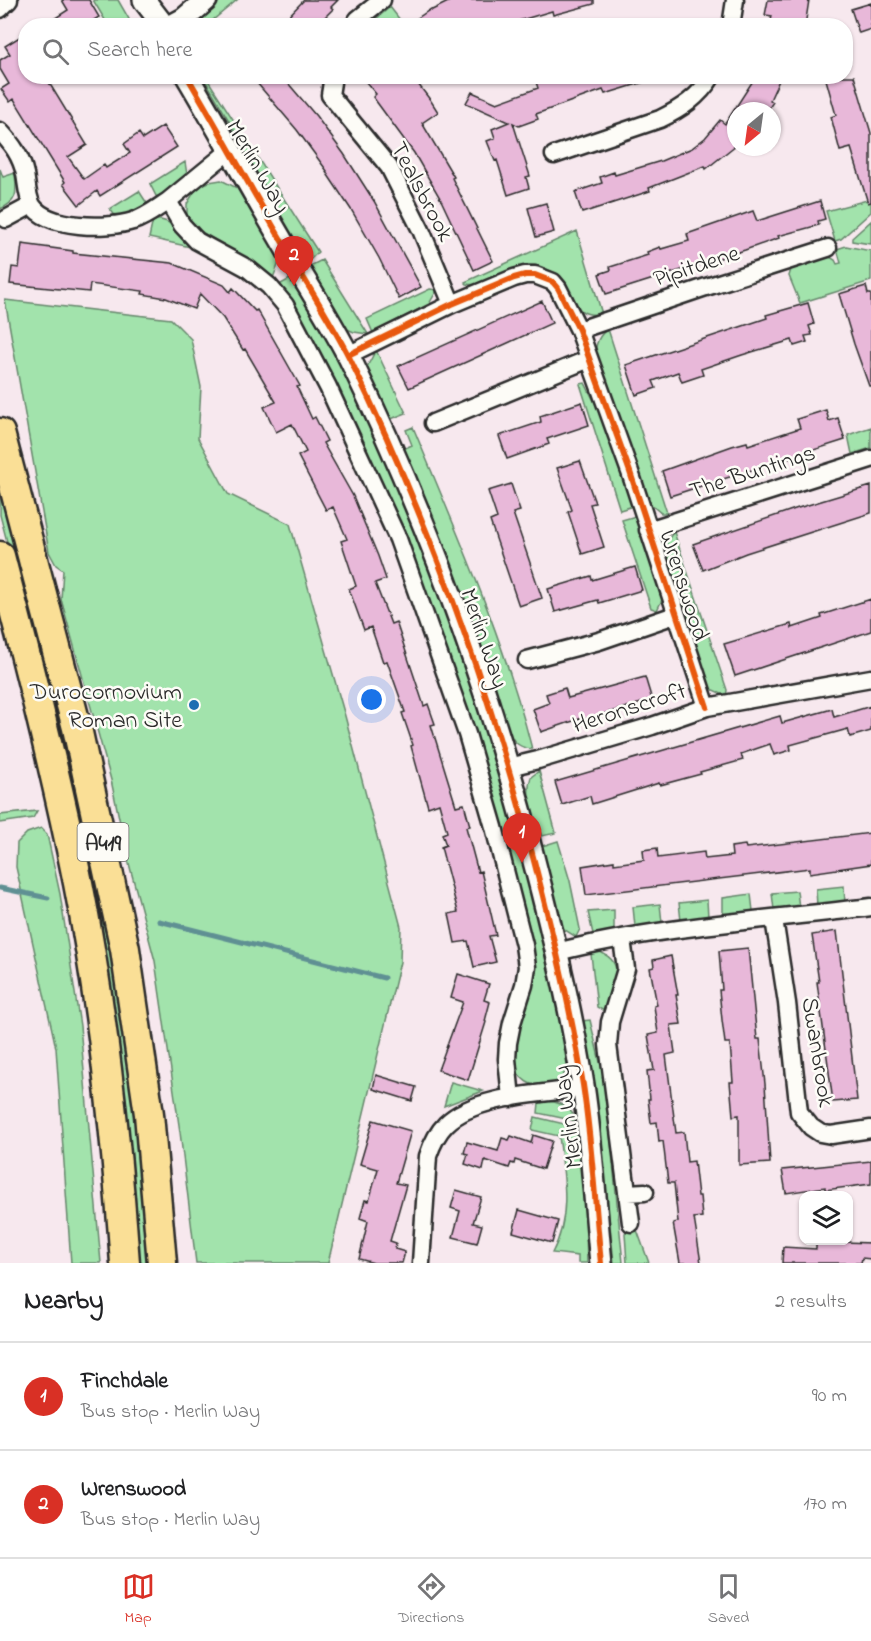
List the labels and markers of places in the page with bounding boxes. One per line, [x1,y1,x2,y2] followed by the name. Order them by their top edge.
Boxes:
[274,236,314,286] pin: 2
[29,676,182,739] place label: Durocornovium Roman Site
[187,698,201,712] marker: Durocornovium Roman Site
[502,814,542,863] pin: 1

